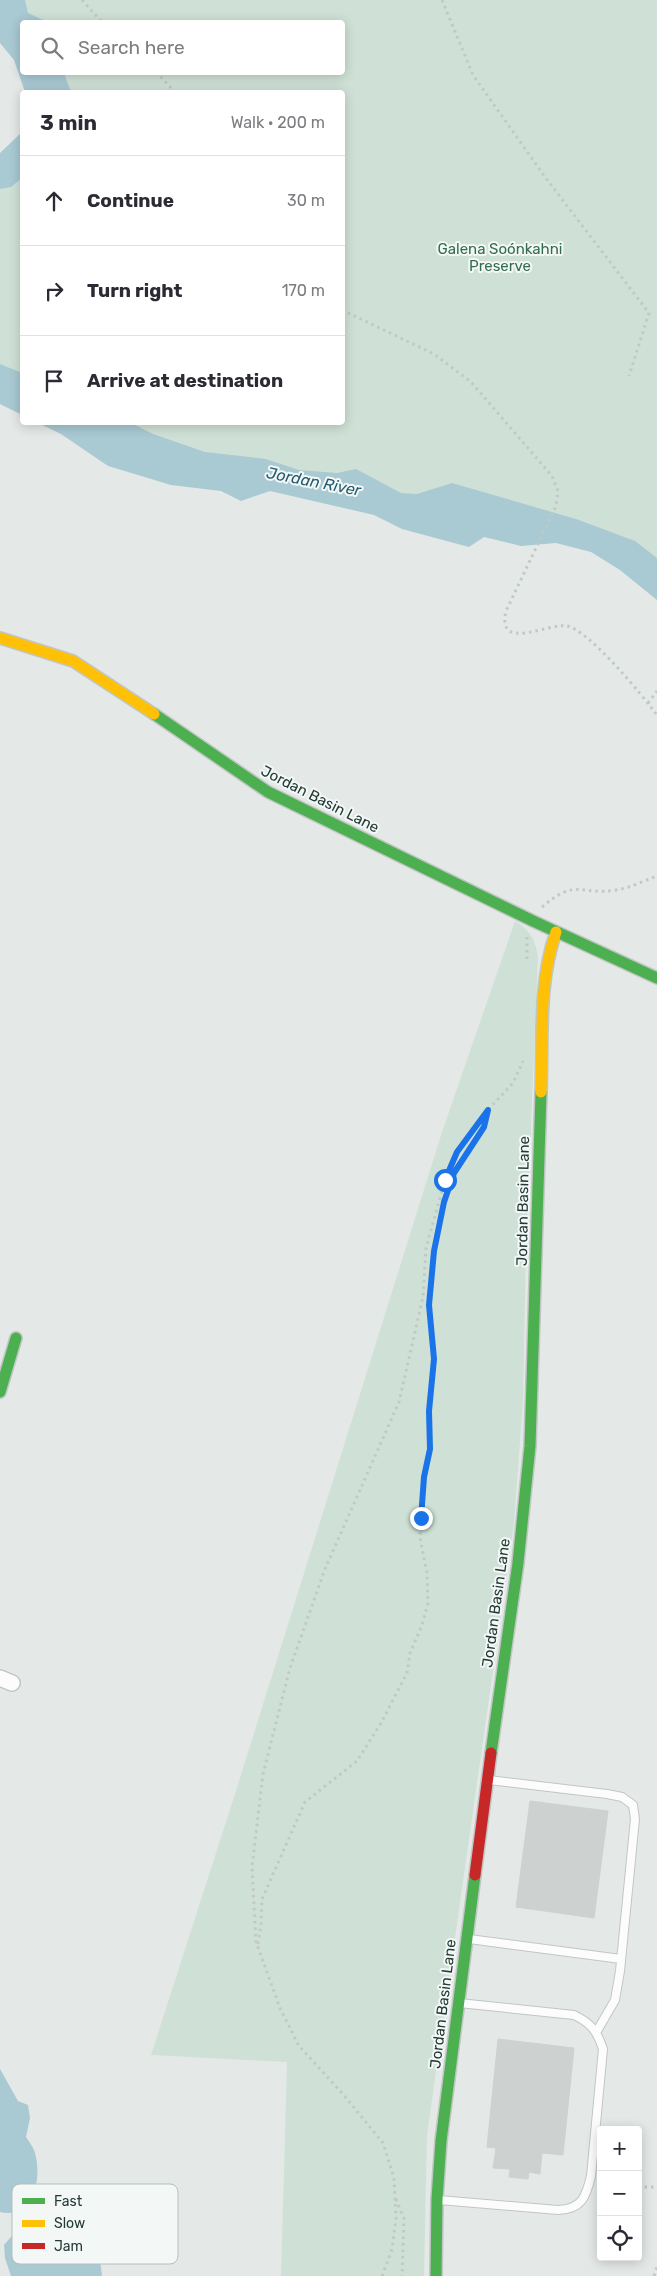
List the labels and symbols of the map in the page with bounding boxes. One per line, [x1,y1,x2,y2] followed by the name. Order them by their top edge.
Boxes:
[438,240,562,275] park label: Galena Soónkahni Preserve
[265,463,364,500] water label: Jordan River
[258,761,382,837] street label: Jordan Basin Lane
[513,1136,533,1266] street label: Jordan Basin Lane
[434,1169,457,1192] route start
[410,1507,433,1530] route end
[478,1537,514,1669] street label: Jordan Basin Lane
[426,1938,460,2070] street label: Jordan Basin Lane
[12,2184,178,2264] legend
[54,2193,83,2210] text: Fast
[54,2215,85,2232] text: Slow
[54,2238,83,2255] text: Jam

